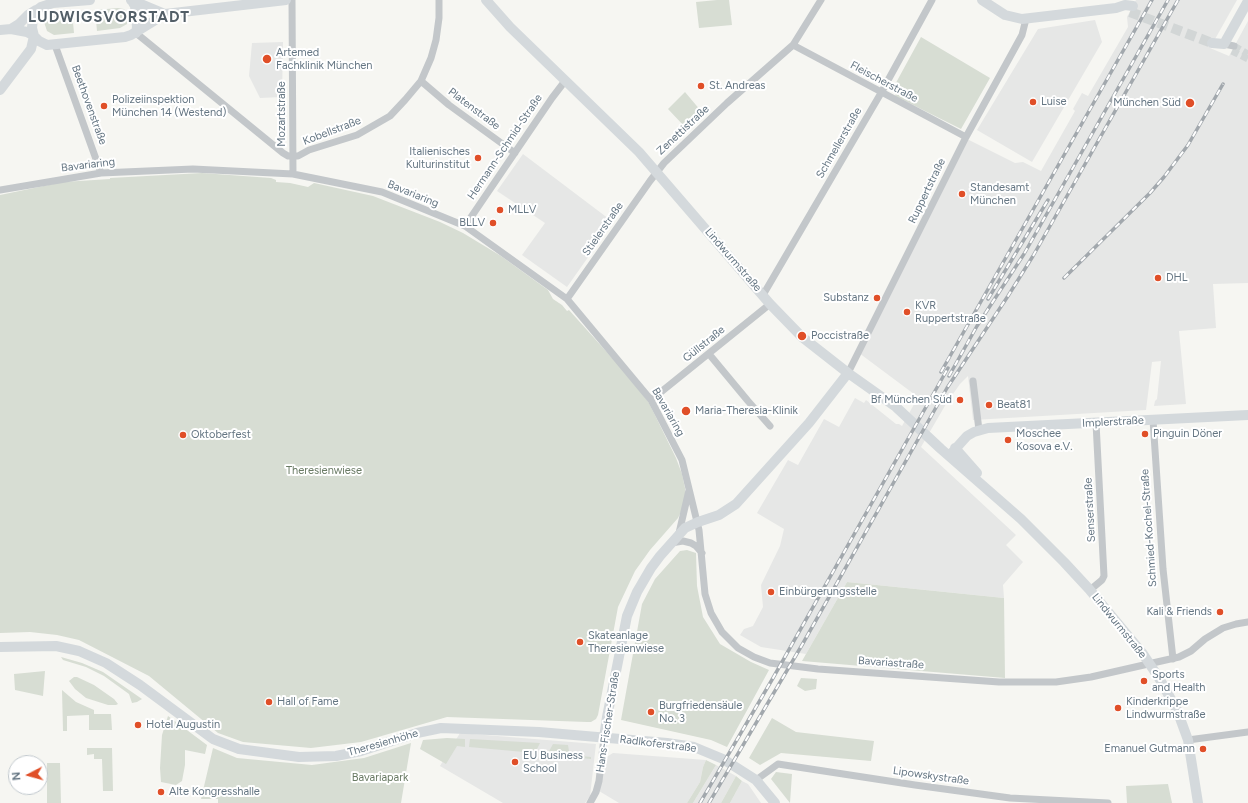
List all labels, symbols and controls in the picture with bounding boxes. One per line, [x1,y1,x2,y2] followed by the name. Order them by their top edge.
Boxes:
[28,9,190,27] district label: LUDWIGSVORSTADT
[276,46,372,72] place label: Artemed Fachklinik München
[261,53,273,65] marker: Artemed Fachklinik München
[848,59,920,105] street label: Fleischerstraße
[68,63,110,147] street label: Beethovenstraße
[709,79,765,93] place label: St. Andreas
[275,81,289,147] street label: Mozartstraße
[696,81,706,91] marker: St. Andreas
[445,85,503,133] street label: Platenstraße
[465,92,545,202] street label: Hermann-Schmid-Straße
[112,93,226,119] place label: Polizeiinspektion München 14 (Westend)
[1041,95,1067,109] place label: Luise
[1113,96,1181,110] place label: München Süd
[1028,97,1038,107] marker: Luise
[1184,97,1196,109] marker: München Süd
[99,101,109,111] marker: Polizeiinspektion München 14 (Westend)
[654,102,712,158] street label: Zenettistraße
[813,105,865,181] street label: Schmellerstraße
[301,114,363,148] street label: Kobellstraße
[406,145,470,171] place label: Italienisches Kulturinstitut
[473,153,483,163] marker: Italienisches Kulturinstitut
[60,155,116,175] street label: Bavariaring
[906,156,948,226] street label: Ruppertstraße
[385,178,441,210] street label: Bavariaring
[970,181,1029,207] place label: Standesamt München
[957,189,967,199] marker: Standesamt München
[580,200,626,258] street label: Stielerstraße
[508,203,536,217] place label: MLLV
[495,205,505,215] marker: MLLV
[459,216,485,230] place label: BLLV
[488,218,498,228] marker: BLLV
[702,226,764,294] street label: Lindwurmstraße
[1166,271,1188,285] place label: DHL
[1153,273,1163,283] marker: DHL
[823,291,869,305] place label: Substanz
[872,293,882,303] marker: Substanz
[915,299,986,325] place label: KVR Ruppertstraße
[902,307,912,317] marker: KVR Ruppertstraße
[680,323,728,365] street label: Güllstraße
[811,329,869,343] place label: Poccistraße
[796,330,808,342] marker: Poccistraße
[649,385,687,439] street label: Bavariaring
[871,393,952,407] place label: Bf München Süd
[955,395,965,405] marker: Bf München Süd
[997,398,1031,412] place label: Beat81
[984,400,994,410] marker: Beat81
[695,404,798,418] place label: Maria-Theresia-Klinik
[680,405,692,417] marker: Maria-Theresia-Klinik
[1082,414,1144,430] street label: Implerstraße
[1016,427,1072,453] place label: Moschee Kosova e.V.
[1153,427,1222,441] place label: Pinguin Döner
[191,428,251,442] place label: Oktoberfest
[1140,429,1150,439] marker: Pinguin Döner
[178,430,188,440] marker: Oktoberfest
[1003,435,1013,445] marker: Moschee Kosova e.V.
[286,464,362,478] park label: Theresienwiese
[1138,469,1160,587] street label: Schmied-Kochel-Straße
[1082,477,1098,543] street label: Senserstraße
[779,585,877,599] place label: Einbürgerungsstelle
[766,587,776,597] marker: Einbürgerungsstelle
[1089,591,1149,661] street label: Lindwurmstraße
[1146,605,1212,619] place label: Kali & Friends
[1215,607,1225,617] marker: Kali & Friends
[588,629,664,655] place label: Skateanlage Theresienwiese
[575,637,585,647] marker: Skateanlage Theresienwiese
[858,654,924,672] street label: Bavariastraße
[1152,668,1206,694] place label: Sports and Health
[593,670,623,774] street label: Hans-Fischer-Straße
[1139,676,1149,686] marker: Sports and Health
[277,695,338,709] place label: Hall of Fame
[1126,695,1206,721] place label: Kinderkrippe Lindwurmstraße
[264,697,274,707] marker: Hall of Fame
[659,699,742,725] place label: Burgfriedensäule No. 3
[1113,703,1123,713] marker: Kinderkrippe Lindwurmstraße
[646,707,656,717] marker: Burgfriedensäule No. 3
[146,718,220,732] place label: Hotel Augustin
[133,720,143,730] marker: Hotel Augustin
[346,727,420,759] street label: Theresienhöhe
[619,733,697,755] street label: Radlkoferstraße
[1104,742,1195,756] place label: Emanuel Gutmann
[1198,744,1208,754] marker: Emanuel Gutmann
[523,749,583,775] place label: EU Business School
[8,755,48,795] north arrow
[510,757,520,767] marker: EU Business School
[892,764,970,788] street label: Lipowskystraße
[10,771,23,781] text: N
[352,771,408,785] park label: Bavariapark
[169,785,260,799] place label: Alte Kongresshalle
[156,787,166,797] marker: Alte Kongresshalle

